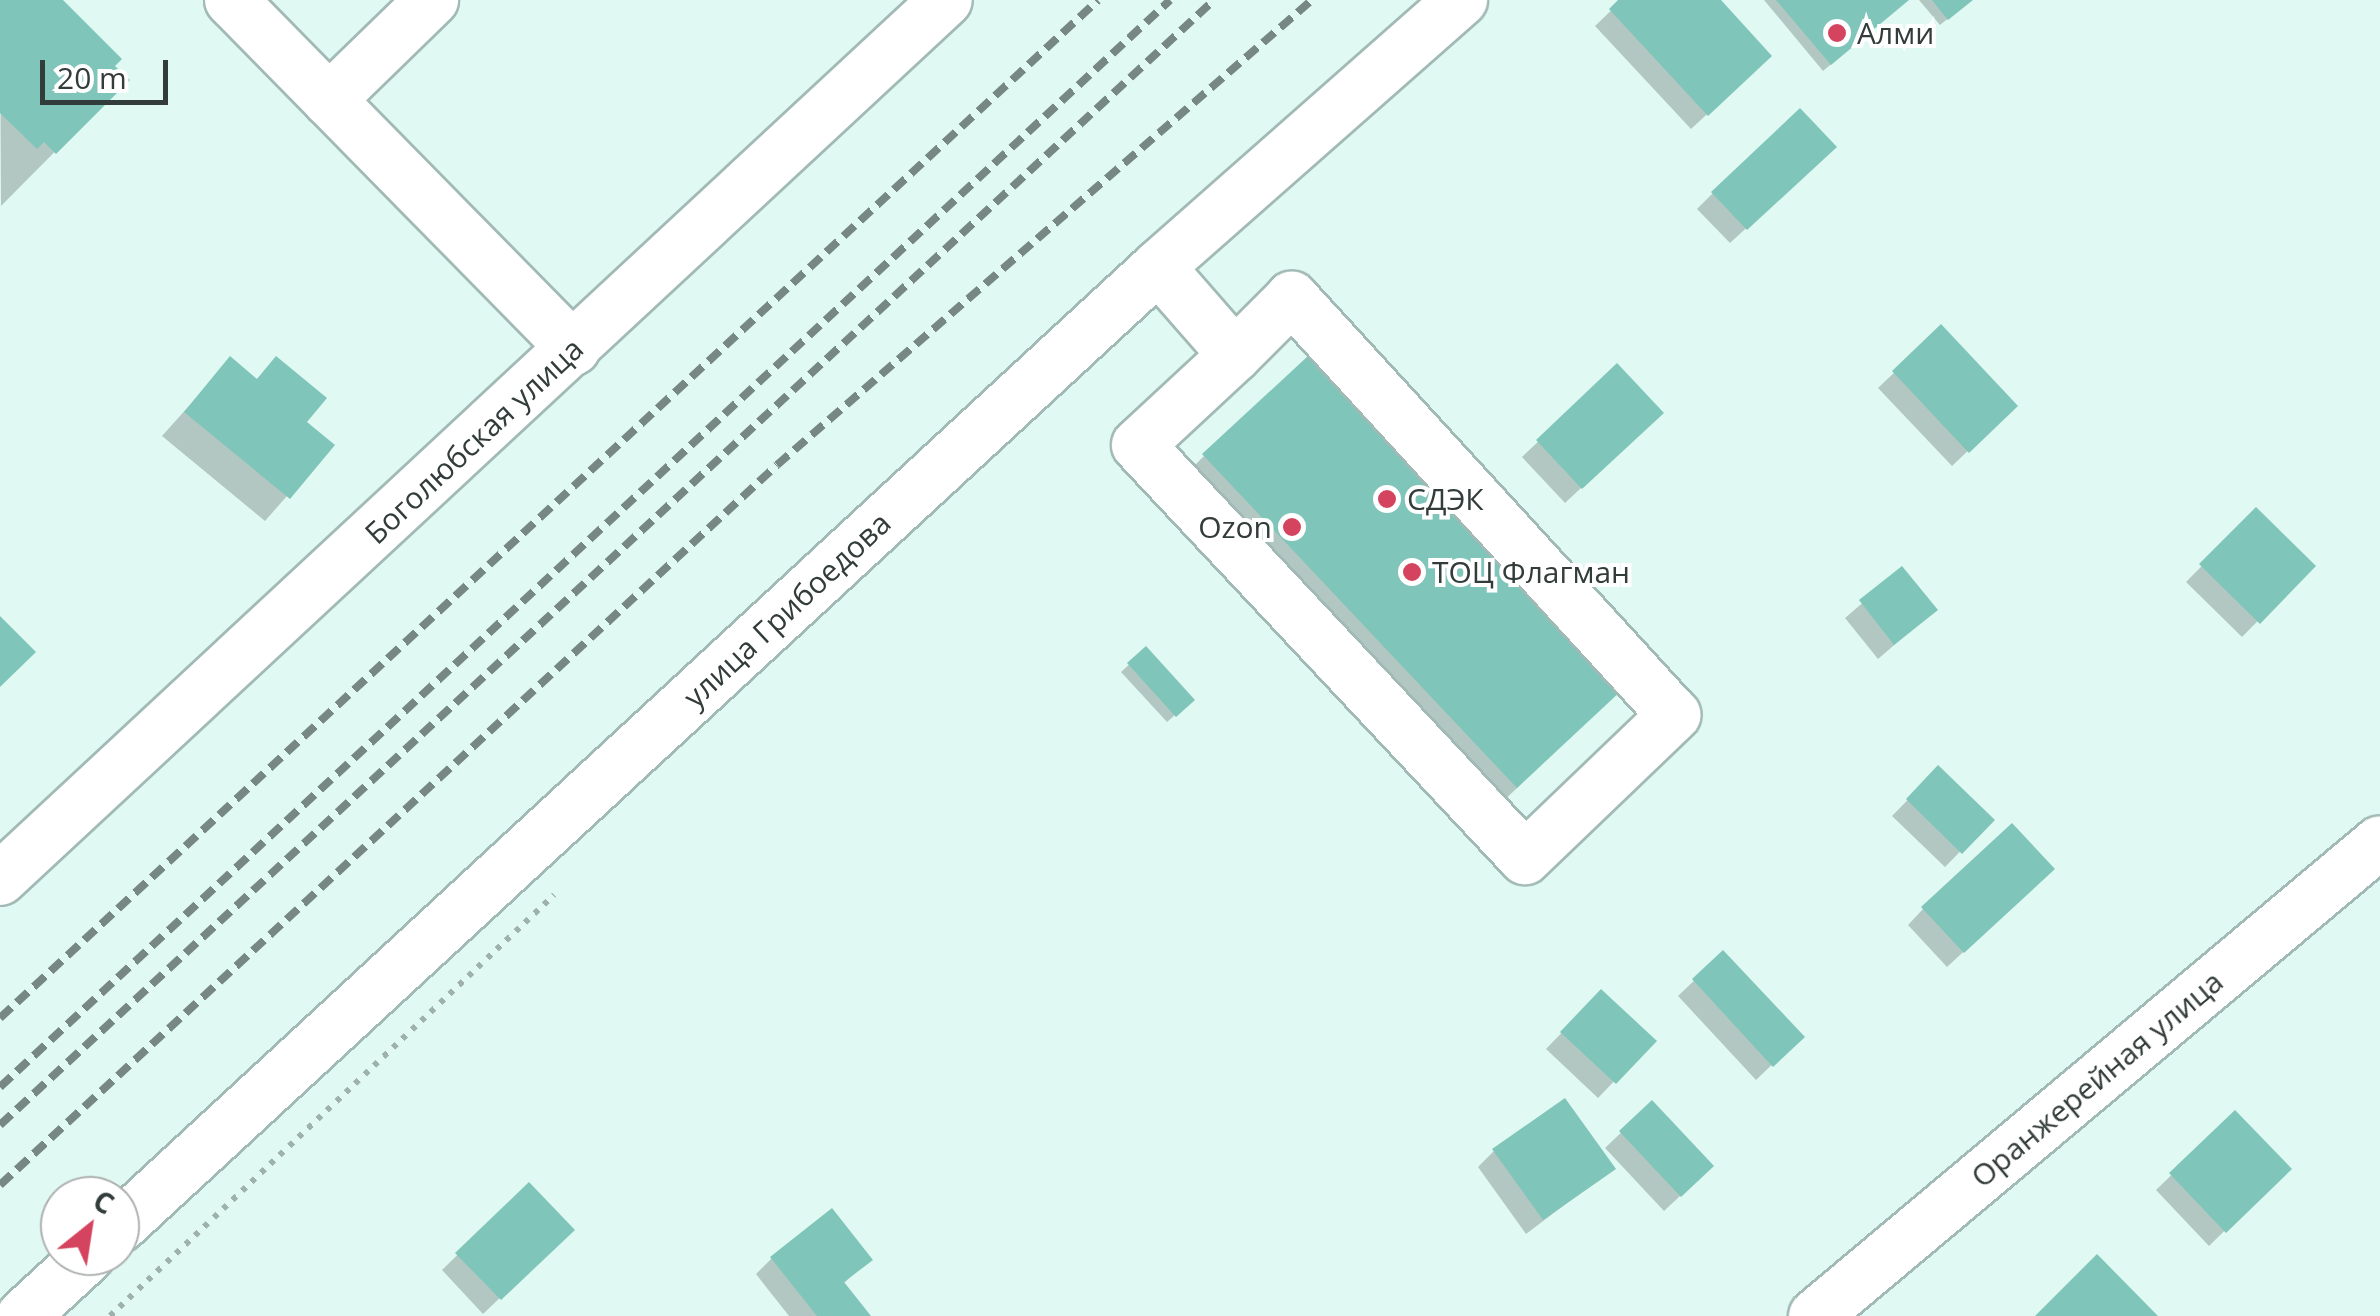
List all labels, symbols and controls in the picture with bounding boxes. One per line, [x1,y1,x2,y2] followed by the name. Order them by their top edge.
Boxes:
[1857,15,1934,51] place label: Алми
[1826,22,1848,44] marker: Алми
[45,40,172,102] scale bar
[57,57,127,98] text: 20 m
[358,331,590,551] street label: Боголюбская улица
[1407,481,1484,517] place label: СДЭК
[1376,488,1398,510] marker: СДЭК
[676,505,898,715] street label: улица Грибоедова
[1198,509,1272,545] place label: Ozon
[1281,516,1303,538] marker: Ozon
[1432,554,1630,590] place label: ТОЦ Флагман
[1401,561,1423,583] marker: ТОЦ Флагман
[1964,963,2230,1195] street label: Оранжерейная улица
[40,1176,140,1276] north arrow
[87,1181,121,1223] text: С

